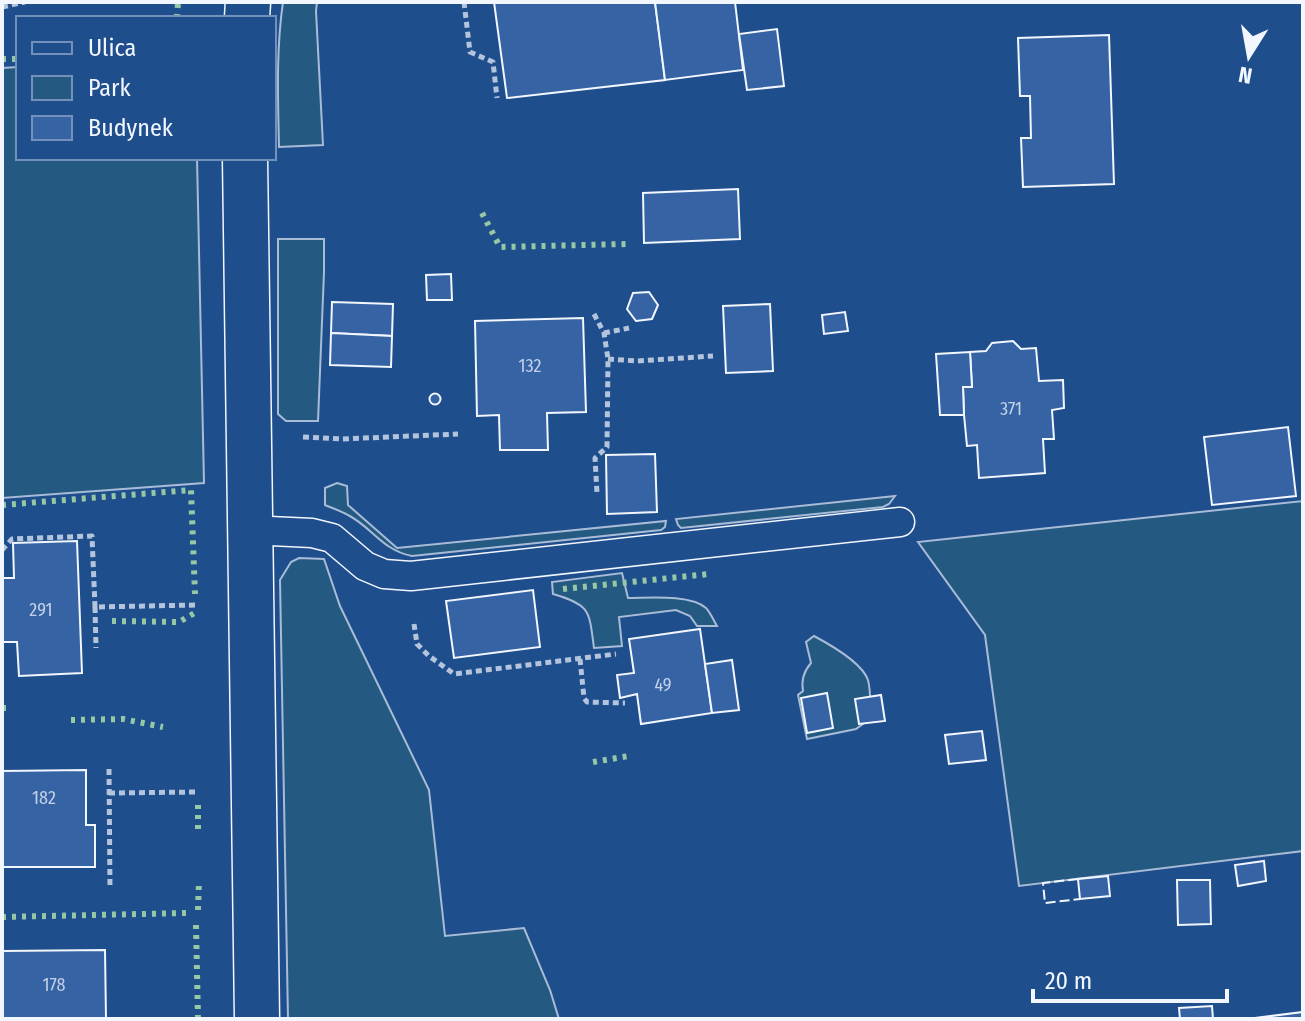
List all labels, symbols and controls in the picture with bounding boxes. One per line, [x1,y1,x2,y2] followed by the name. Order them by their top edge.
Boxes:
[16,16,276,160] legend
[1209,16,1289,96] north arrow
[88,34,136,62] text: Ulica
[1236,61,1254,90] text: N
[88,74,131,102] text: Park
[88,114,174,142] text: Budynek
[519,355,542,377] house number: 132
[1000,398,1022,420] house number: 371
[29,599,53,621] house number: 291
[654,674,672,696] house number: 49
[32,787,56,809] house number: 182
[1033,953,1227,1003] scale bar
[1045,967,1092,995] text: 20 m
[43,974,65,996] house number: 178

